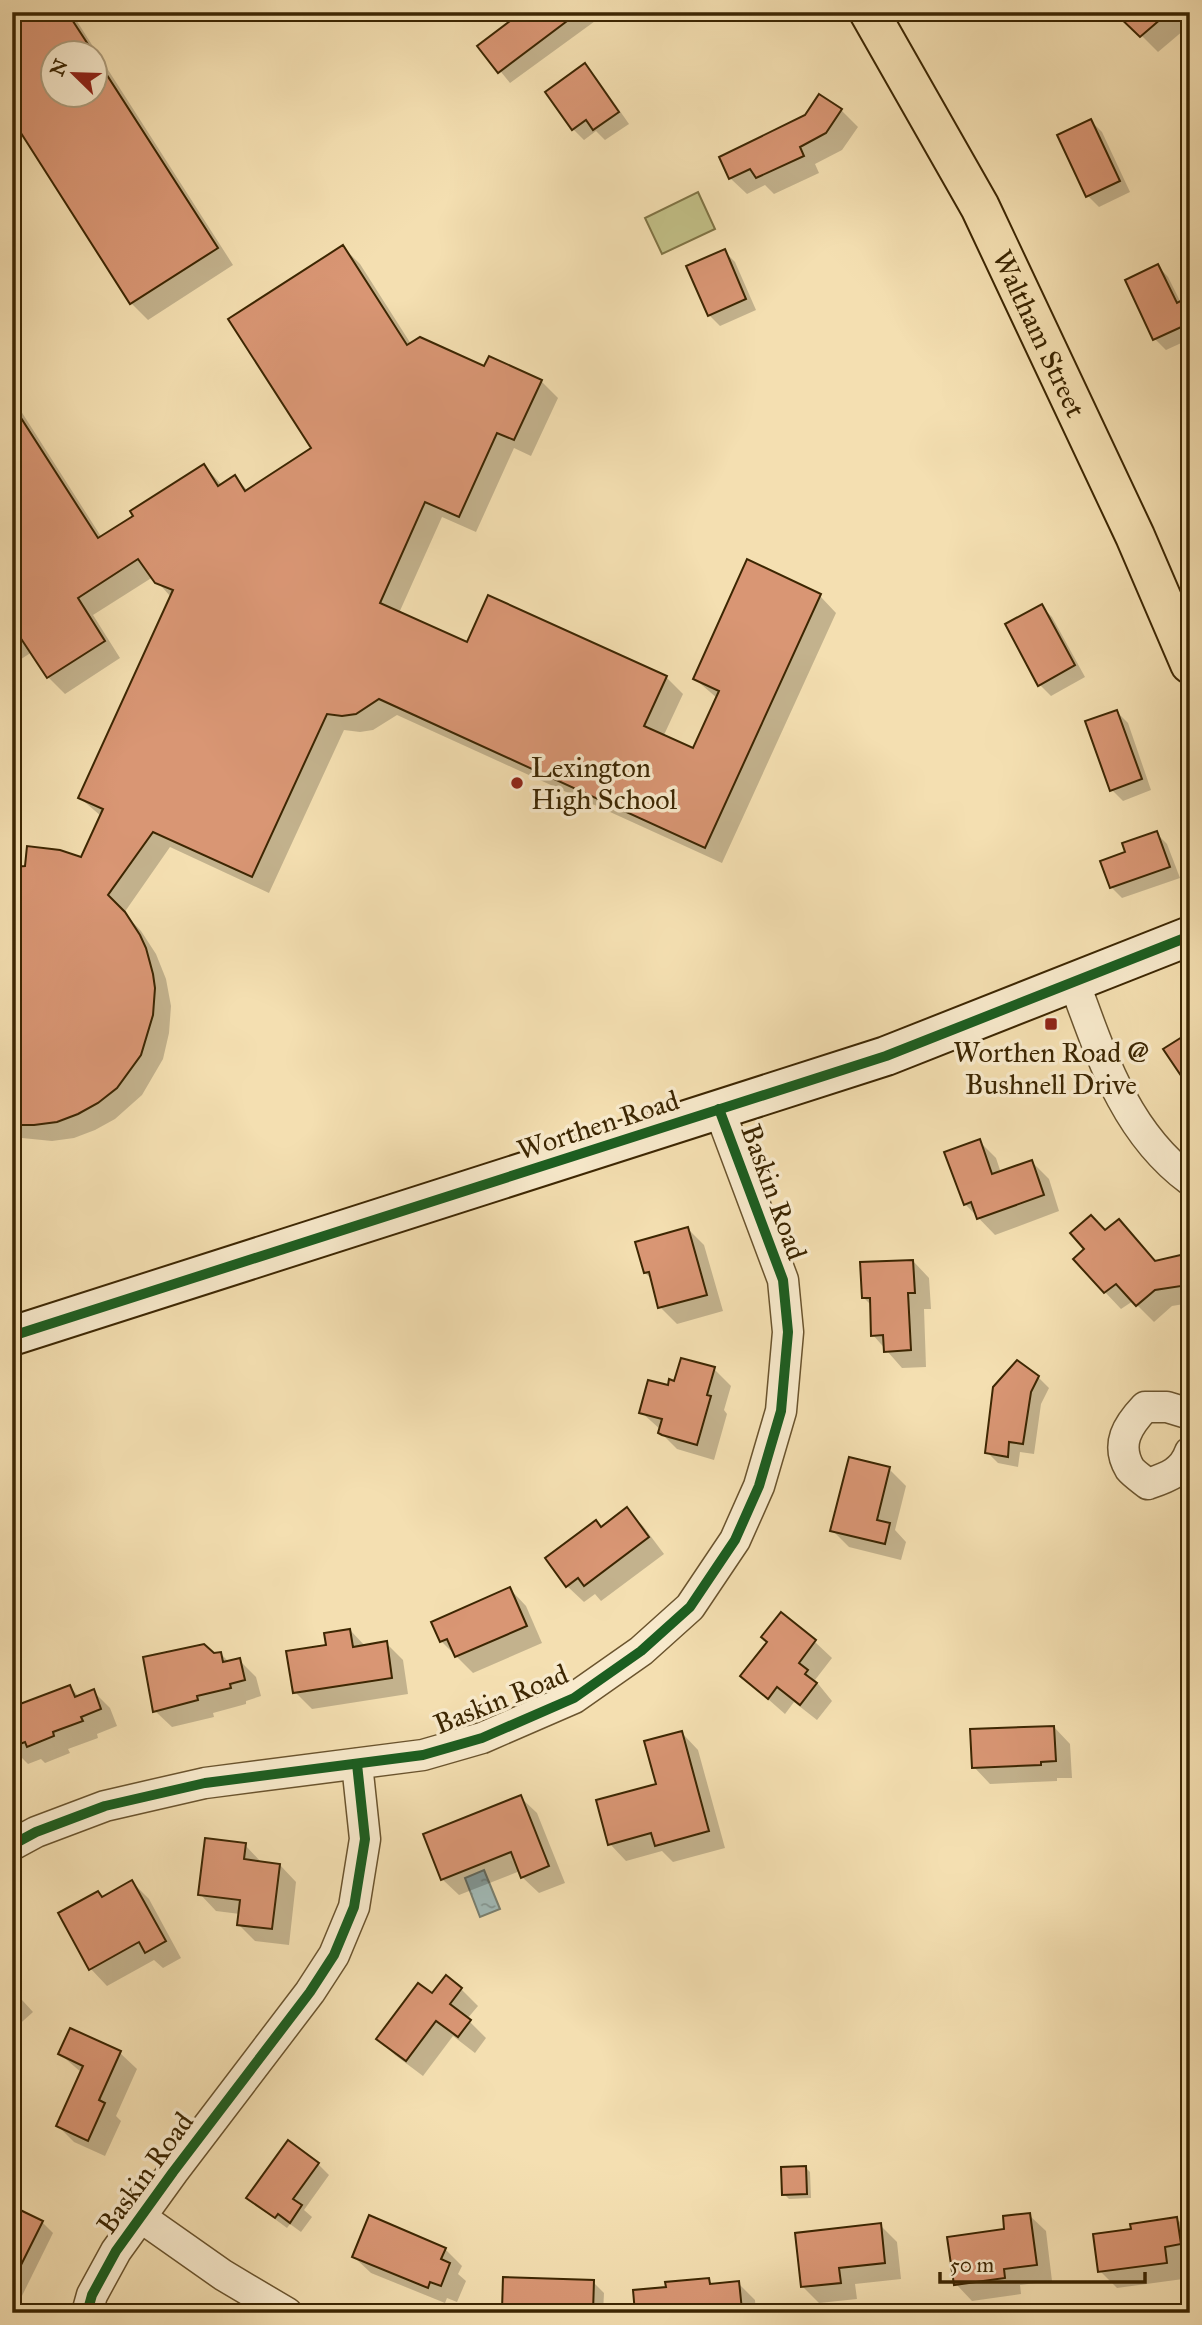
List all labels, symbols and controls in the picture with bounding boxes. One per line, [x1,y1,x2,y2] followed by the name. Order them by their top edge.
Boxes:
[38,38,108,108] north arrow
[45,56,73,79] text: N
[985,244,1094,423] street label: Waltham Street
[531,750,677,817] place label: Lexington High School
[509,775,525,791] marker: Lexington High School
[1043,1016,1059,1032] marker: Worthen Road @ Bushnell Drive
[953,1035,1149,1102] place label: Worthen Road @ Bushnell Drive
[513,1082,683,1168] street label: Worthen Road
[733,1119,815,1265] street label: Baskin Road
[429,1656,573,1742] street label: Baskin Road
[89,2105,201,2241] street label: Baskin Road
[940,2241,1144,2285] scale bar
[950,2252,995,2278] text: 50 m

